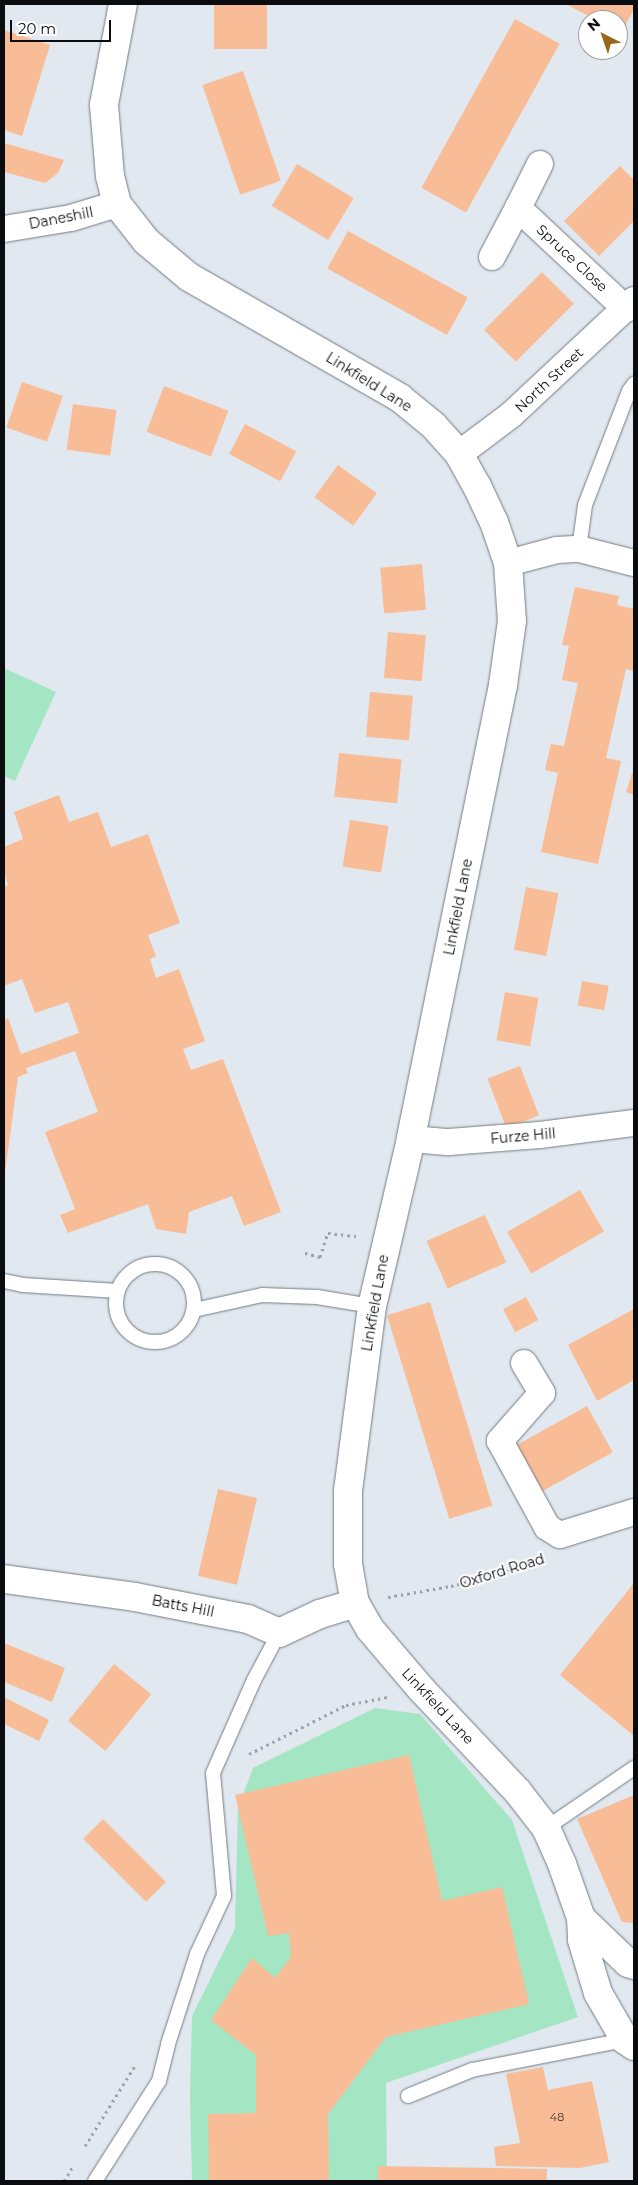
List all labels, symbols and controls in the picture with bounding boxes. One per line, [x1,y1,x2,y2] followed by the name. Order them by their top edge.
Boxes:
[12,10,114,42] scale bar
[578,10,628,60] north arrow
[584,14,604,35] text: N
[18,19,56,38] text: 20 m
[27,204,95,232] street label: Daneshill
[533,221,611,295] street label: Spruce Close
[511,344,587,416] street label: North Street
[323,349,415,415] street label: Linkfield Lane
[440,857,476,957] street label: Linkfield Lane
[490,1125,556,1147] street label: Furze Hill
[358,1253,392,1353] street label: Linkfield Lane
[458,1550,546,1592] street label: Oxford Road
[150,1592,216,1620] street label: Batts Hill
[398,1664,478,1748] street label: Linkfield Lane
[550,2110,564,2124] house number: 48

